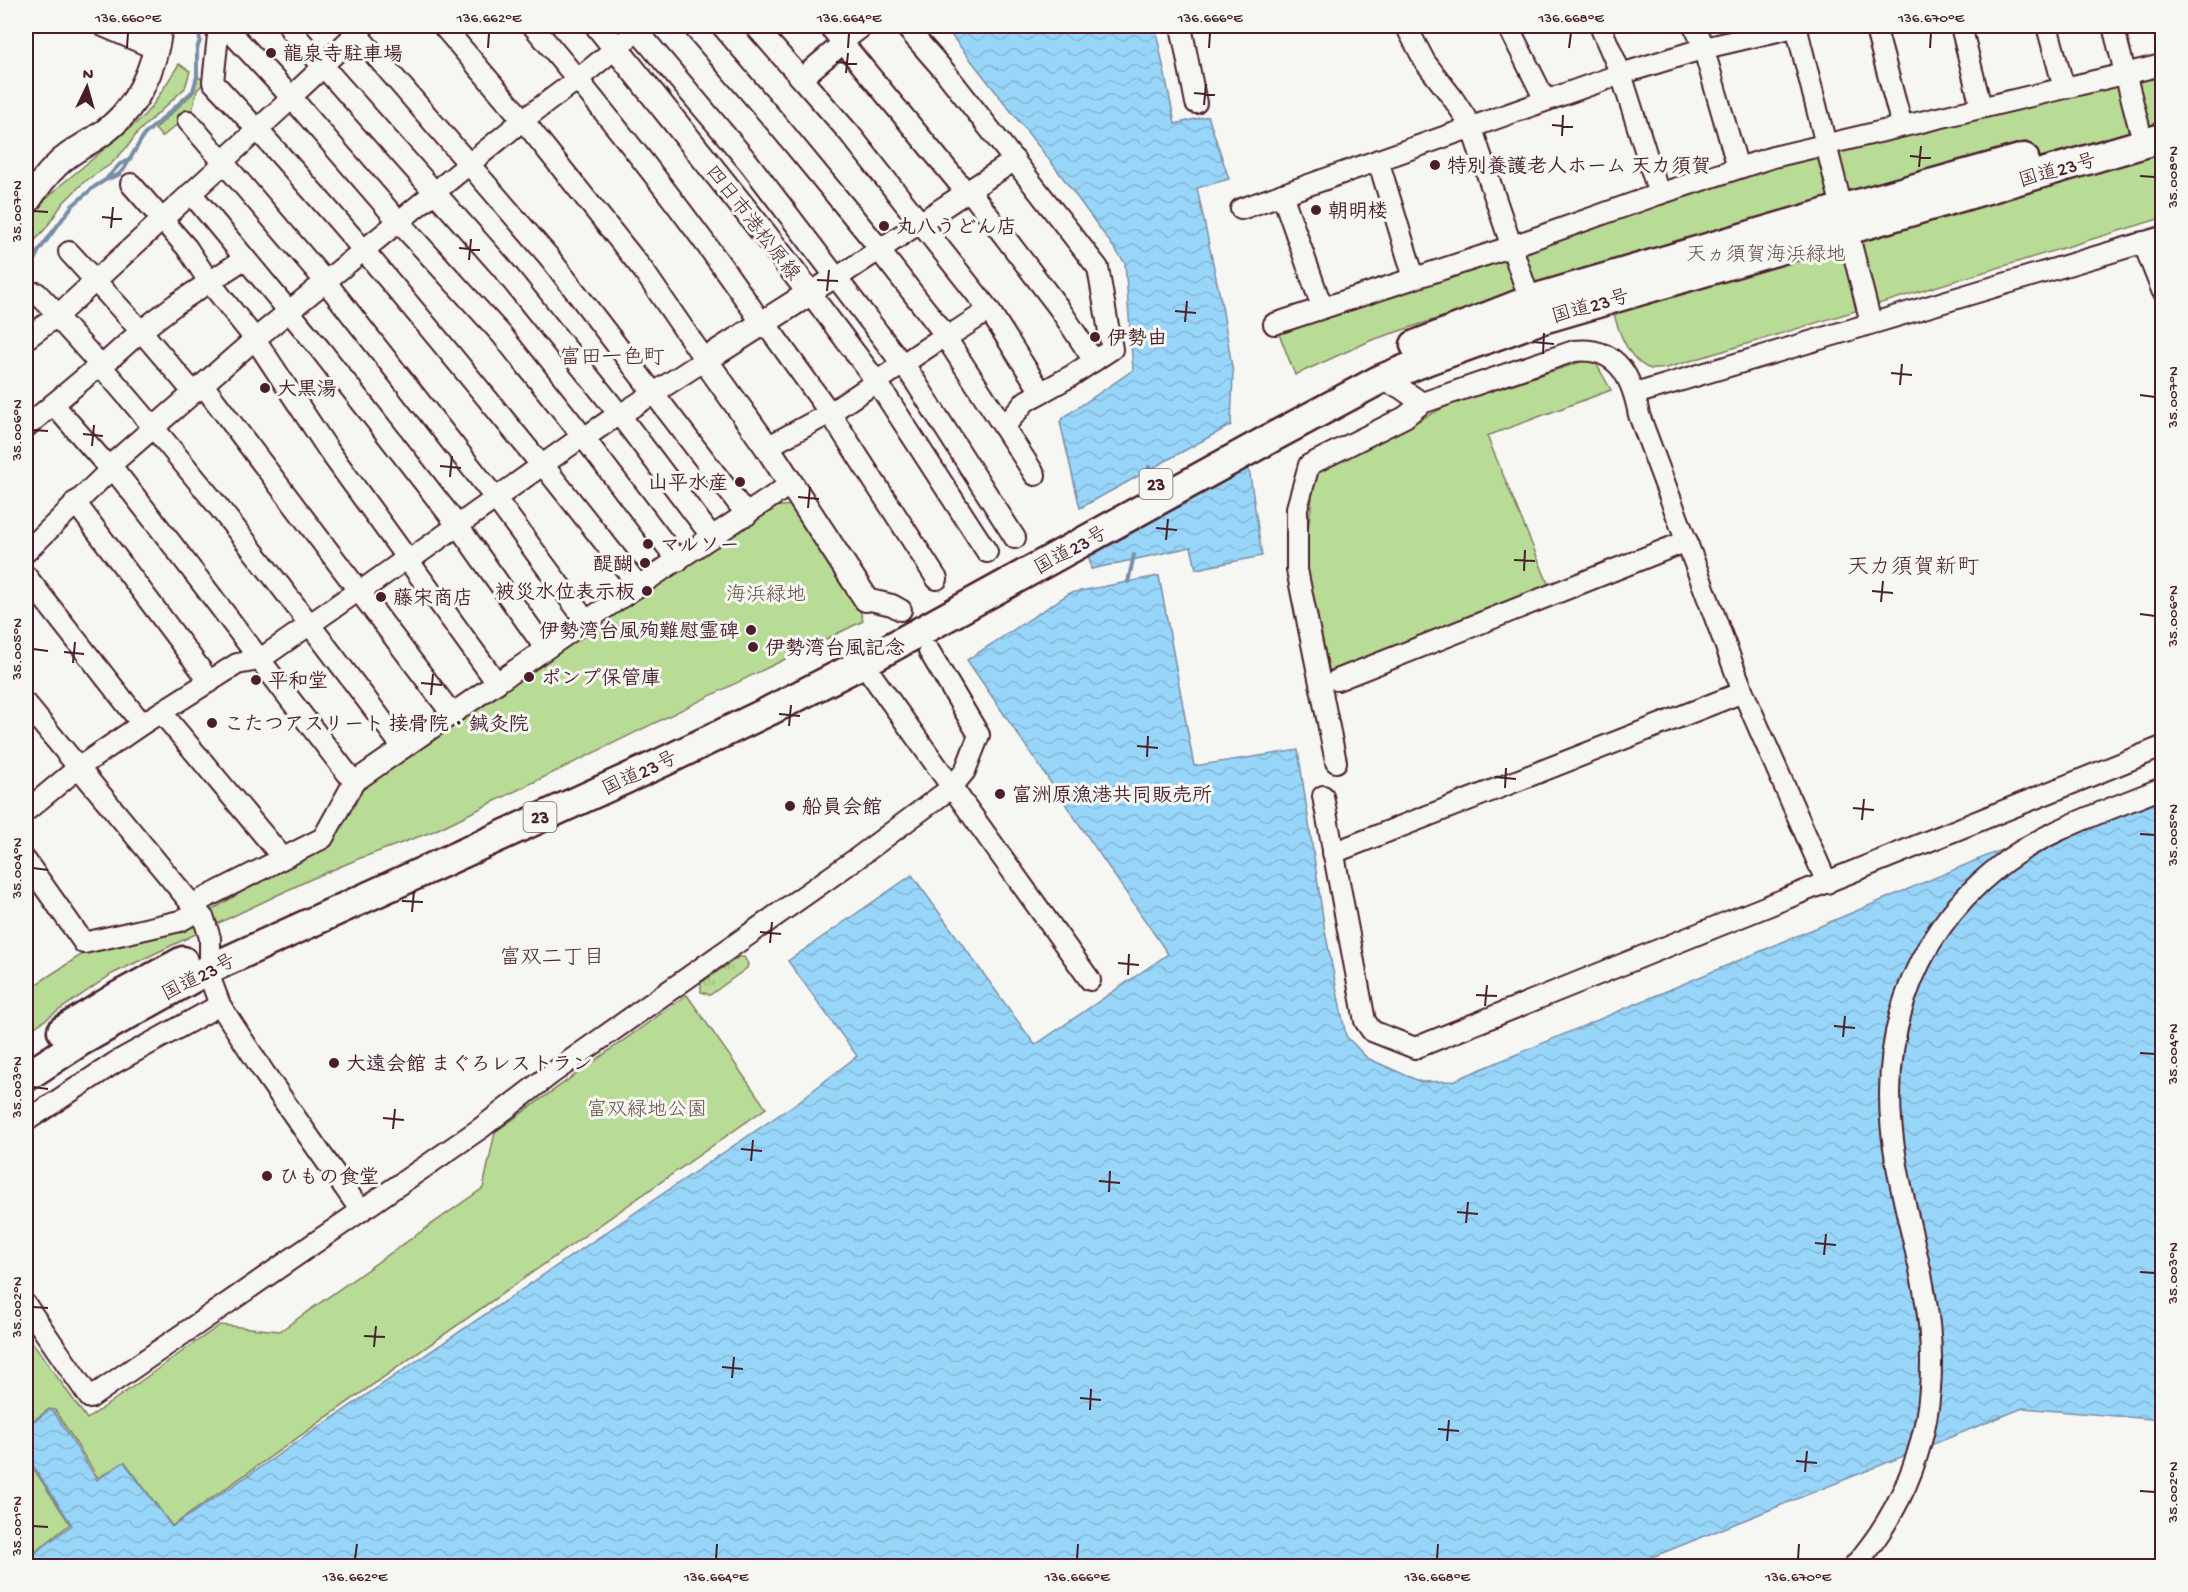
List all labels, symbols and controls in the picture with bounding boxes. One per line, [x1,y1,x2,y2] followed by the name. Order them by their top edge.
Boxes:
[94,10,162,28] text: 136.660°E
[456,10,522,28] text: 136.662°E
[816,10,882,28] text: 136.664°E
[1176,10,1243,28] text: 136.666°E
[1537,10,1604,28] text: 136.668°E
[1897,10,1965,28] text: 136.670°E
[283,43,403,68] place label: 龍泉寺駐車場
[264,46,278,60] marker: 龍泉寺駐車場
[57,57,117,117] north arrow
[82,66,95,86] text: N
[2165,146,2183,209] text: 35.008°N
[2016,149,2100,194] street label: 国道23号
[1447,155,1711,180] place label: 特別養護老人ホーム 天カ須賀
[1428,158,1442,172] marker: 特別養護老人ホーム 天カ須賀
[699,161,804,286] street label: 四日市港松原線
[9,180,27,243] text: 35.007°N
[1328,200,1388,225] place label: 朝明楼
[1309,203,1323,217] marker: 朝明楼
[896,216,1017,241] place label: 丸八うどん店
[877,219,891,233] marker: 丸八うどん店
[1686,243,1846,268] park label: 天ヵ須賀海浜緑地
[1549,285,1633,330] street label: 国道23号
[1107,327,1167,352] place label: 伊勢由
[1088,330,1102,344] marker: 伊勢由
[560,346,665,372] district label: 富田一色町
[2165,366,2183,429] text: 35.007°N
[277,379,337,403] place label: 大黒湯
[258,381,272,395] marker: 大黒湯
[9,399,27,462] text: 35.006°N
[1140,469,1172,499] road number: 23
[648,472,728,497] place label: 山平水産
[733,475,747,489] marker: 山平水産
[1031,522,1112,582] street label: 国道23号
[660,536,740,559] place label: マルソー
[641,537,655,551] marker: マルソー
[593,555,633,578] place label: 醍醐
[1847,555,1979,582] district label: 天カ須賀新町
[638,556,652,570] marker: 醍醐
[495,581,635,606] place label: 被災水位表示板
[726,583,806,608] park label: 海浜緑地
[640,584,654,598] marker: 被災水位表示板
[2165,585,2183,648] text: 35.006°N
[393,587,473,612] place label: 藤宋商店
[374,590,388,604] marker: 藤宋商店
[9,618,27,681] text: 35.005°N
[539,620,739,645] place label: 伊勢湾台風殉難慰霊碑
[744,623,758,637] marker: 伊勢湾台風殉難慰霊碑
[765,637,905,662] place label: 伊勢湾台風記念
[746,640,760,654] marker: 伊勢湾台風記念
[541,667,661,692] place label: ポンプ保管庫
[268,670,328,695] place label: 平和堂
[522,670,536,684] marker: ポンプ保管庫
[249,673,263,687] marker: 平和堂
[224,713,529,738] place label: こたつアスリート 接骨院・鍼灸院
[205,716,219,730] marker: こたつアスリート 接骨院・鍼灸院
[599,747,682,803] street label: 国道23号
[1012,784,1212,809] place label: 富洲原漁港共同販売所
[993,787,1007,801] marker: 富洲原漁港共同販売所
[802,796,882,821] place label: 船員会館
[783,799,797,813] marker: 船員会館
[524,802,556,832] road number: 23
[2165,804,2183,867] text: 35.005°N
[9,837,27,900] text: 35.004°N
[500,946,605,972] district label: 富双二丁目
[158,950,241,1008] street label: 国道23号
[2165,1023,2183,1086] text: 35.004°N
[346,1053,592,1078] place label: 大遠会館 まぐろレストラン
[9,1056,27,1119] text: 35.003°N
[327,1056,341,1070] marker: 大遠会館 まぐろレストラン
[587,1098,707,1123] park label: 富双緑地公園
[279,1166,379,1191] place label: ひもの食堂
[260,1169,274,1183] marker: ひもの食堂
[2165,1242,2183,1305] text: 35.003°N
[9,1276,27,1339] text: 35.002°N
[2165,1461,2183,1524] text: 35.002°N
[9,1496,27,1557] text: 35.001°N
[322,1569,388,1587] text: 136.662°E
[683,1569,749,1587] text: 136.664°E
[1043,1569,1110,1587] text: 136.666°E
[1403,1569,1470,1587] text: 136.668°E
[1764,1569,1832,1587] text: 136.670°E

